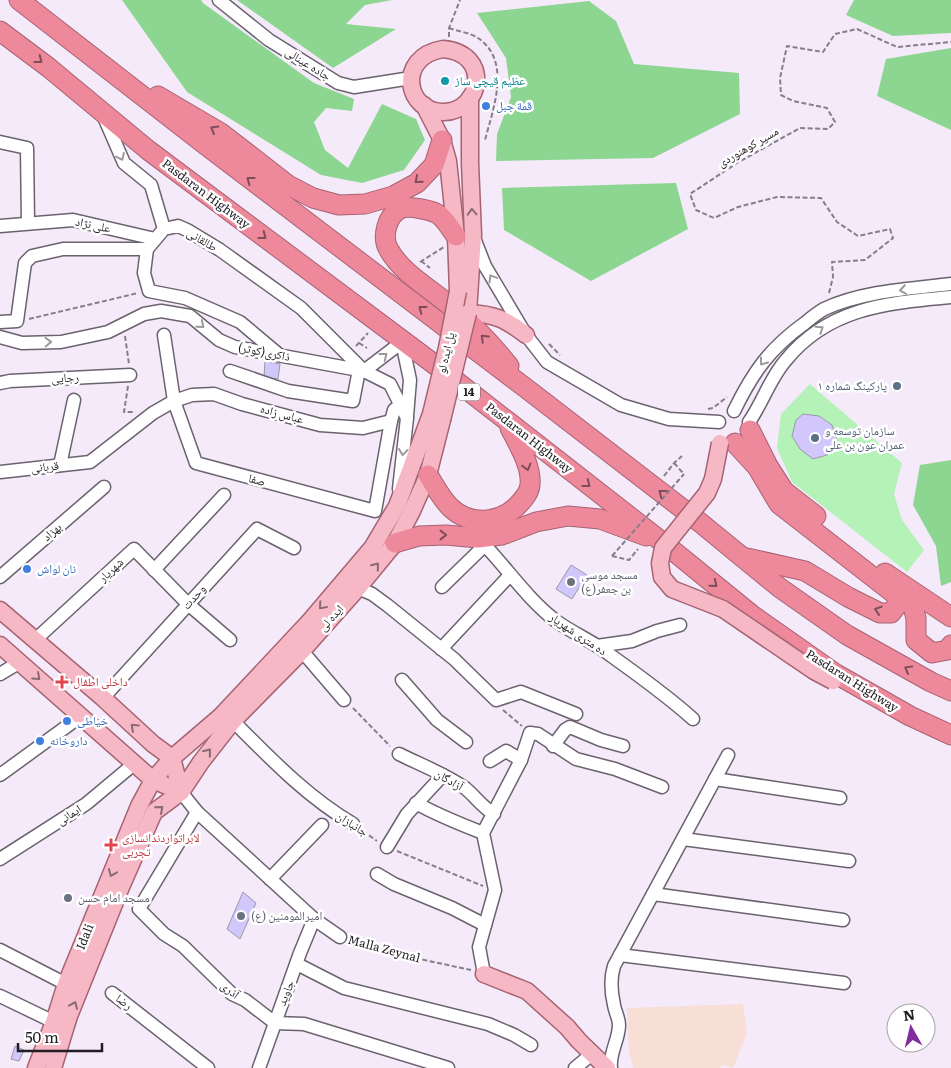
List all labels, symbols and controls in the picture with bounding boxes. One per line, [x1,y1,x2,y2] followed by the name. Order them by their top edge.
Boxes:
[282,42,335,84] street label: جاده عینالی
[33,54,43,63] one-way arrow
[454,71,525,89] place label: عظیم قیچی ساز
[439,75,451,87] marker: عظیم قیچی ساز
[496,96,532,114] place label: قمة جبل
[480,100,492,112] marker: قمة جبل
[714,121,781,171] street label: مسیر کوهنوردی
[211,126,220,136] one-way arrow
[115,152,126,161] one-way arrow
[159,154,254,232] street label: Pasdaran Highway
[415,175,424,184] one-way arrow
[247,177,256,185] one-way arrow
[467,208,478,216] one-way arrow
[74,212,113,237] street label: علی نژاد
[184,223,221,255] street label: طالقانی
[257,231,266,239] one-way arrow
[489,275,499,284] one-way arrow
[898,284,906,295] one-way arrow
[419,307,428,315] one-way arrow
[195,320,204,328] one-way arrow
[814,326,824,335] one-way arrow
[432,330,459,375] street label: پل ایده لو
[481,335,490,344] one-way arrow
[44,337,52,348] one-way arrow
[237,337,292,365] street label: ذاکری(کوثر)
[378,354,387,362] one-way arrow
[760,356,769,366] one-way arrow
[51,367,80,387] street label: رجایی
[817,376,887,394] place label: پارکینگ شماره ۱
[891,380,903,392] marker: پارکینگ شماره ۱
[458,384,480,401] road number: 14
[482,397,577,477] street label: Pasdaran Highway
[258,399,306,427] street label: عباس زاده
[825,421,904,453] place label: سازمان توسعه و عمران عون بن علی
[809,432,821,444] marker: سازمان توسعه و عمران عون بن علی
[398,449,409,457] one-way arrow
[30,456,60,476] street label: قربانی
[521,462,531,470] one-way arrow
[247,468,268,490] street label: صفا
[581,478,590,486] one-way arrow
[659,491,668,499] one-way arrow
[38,518,65,545] street label: بهزاد
[439,530,447,540] one-way arrow
[93,553,127,586] street label: شهریار
[37,559,76,577] place label: نان لواش
[21,563,33,575] marker: نان لواش
[370,563,379,572] one-way arrow
[581,565,638,597] place label: مسجد موسی بن جعفر(ع)
[565,576,577,588] marker: مسجد موسی بن جعفر(ع)
[709,578,718,587] one-way arrow
[177,580,209,613] street label: وحدت
[313,600,347,635] street label: ایده لی
[319,601,328,610] one-way arrow
[874,606,883,616] one-way arrow
[545,607,611,659] street label: ده متری شهریار
[803,644,902,716] street label: Pasdaran Highway
[904,665,913,675] one-way arrow
[31,671,40,680] one-way arrow
[73,672,128,690] place label: داخلی اطفال
[55,675,69,689] marker: داخلی اطفال
[77,711,109,729] place label: خیاطی
[61,715,73,727] marker: خیاطی
[131,724,140,733] one-way arrow
[50,731,87,749] place label: داروخانه
[34,735,46,747] marker: داروخانه
[203,749,211,758] one-way arrow
[432,764,468,795] street label: آزادگان
[52,799,85,829] street label: ایمانی
[154,806,163,815] one-way arrow
[333,806,372,840] street label: جانبازان
[122,828,200,860] place label: لابراتواردندانسازی تجربی
[104,838,118,852] marker: لابراتواردندانسازی تجربی
[107,868,117,876] one-way arrow
[78,888,150,906] place label: مسجد امام حسن
[62,892,74,904] marker: مسجد امام حسن
[251,906,323,924] place label: امیرالمومنین (ع)
[235,910,247,922] marker: امیرالمومنین (ع)
[71,921,97,952] street label: Idali
[346,930,423,966] street label: Malla Zeynal
[217,976,245,1003] street label: آذری
[272,977,298,1008] street label: جاوید
[112,989,137,1014] street label: رضا
[67,1001,78,1010] one-way arrow
[886,1003,936,1053] north arrow
[902,1003,917,1025] text: N
[18,1020,101,1052] scale bar
[25,1025,59,1048] text: 50 m

